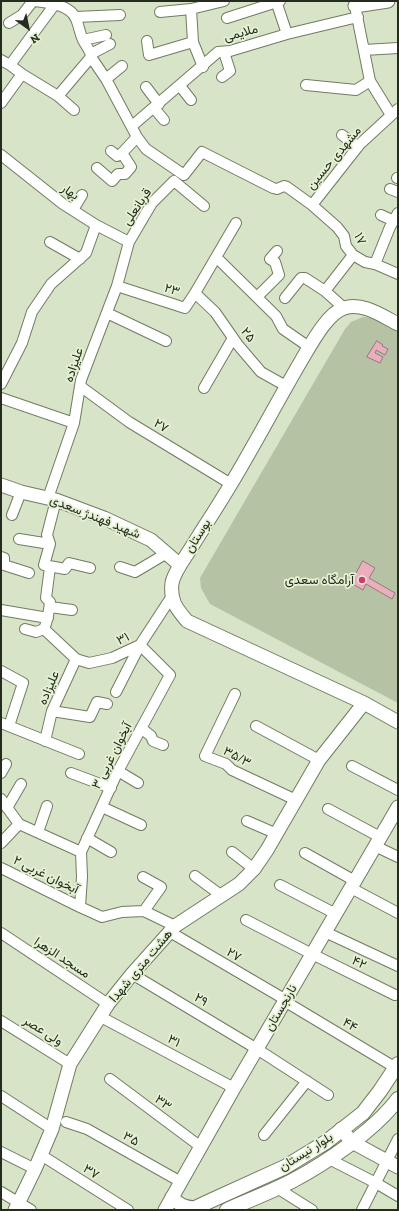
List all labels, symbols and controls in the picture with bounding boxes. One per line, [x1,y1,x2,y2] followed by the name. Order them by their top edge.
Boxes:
[8,8,48,48] north arrow
[222,21,260,45] street label: ملایمی
[28,31,42,46] text: N
[303,123,365,193] street label: مشهدی حسین
[58,180,82,204] street label: بهار
[119,185,155,229] street label: قربانعلی
[350,230,370,248] street label: ۱۷
[162,280,182,300] street label: ۲۳
[237,324,259,346] street label: ۲۵
[61,346,87,384] street label: علیزاده
[151,416,171,436] street label: ۲۷
[47,492,143,542] street label: شهید فهندژ سعدی
[182,516,214,556] street label: بوستان
[285,572,354,588] place label: آرامگاه سعدی
[357,575,367,585] marker: آرامگاه سعدی
[114,629,132,649] street label: ۳۱
[35,669,63,707] street label: علیزاده
[89,720,135,792] street label: آبخوان غربی ۳
[220,743,254,771] street label: ۳۵/۳
[11,852,81,898] street label: آبخوان غربی ۲
[106,926,176,1006] street label: هشت متری شهدا
[31,934,93,982] street label: مسجد الزهرا
[224,945,244,965] street label: ۲۷
[349,953,369,973] street label: ۴۲
[261,982,301,1034] street label: نارنجستان
[191,990,211,1010] street label: ۲۹
[20,1013,66,1049] street label: ولی عصر
[340,1014,360,1036] street label: ۴۴
[165,1031,183,1051] street label: ۳۱
[151,1092,175,1114] street label: ۳۳
[120,1128,142,1150] street label: ۳۵
[276,1129,336,1175] street label: بلوار نیستان
[80,1161,102,1183] street label: ۳۷

